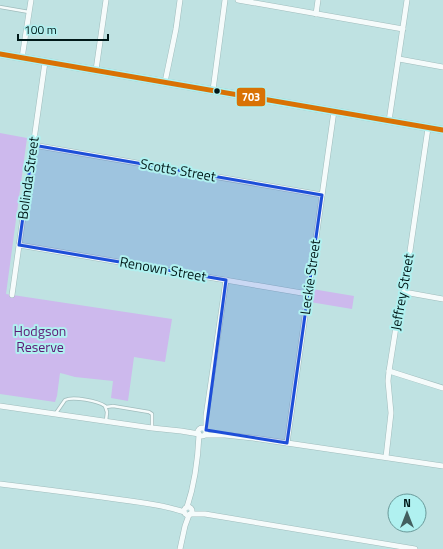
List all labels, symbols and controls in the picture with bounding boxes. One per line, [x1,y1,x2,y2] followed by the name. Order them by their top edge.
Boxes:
[18,16,108,42] scale bar
[24,20,57,39] text: 100 m
[212,86,222,96] unlabelled marker
[236,87,266,107] line badge: 703
[242,89,260,105] text: 703
[11,135,44,221] street label: Bolinda Street
[139,153,218,186] street label: Scotts Street
[294,238,325,316] street label: Leckie Street
[118,251,208,286] street label: Renown Street
[384,252,419,332] street label: Jeffrey Street
[14,320,66,357] park label: Hodgson Reserve
[387,493,427,533] north arrow
[403,495,411,511] text: N

